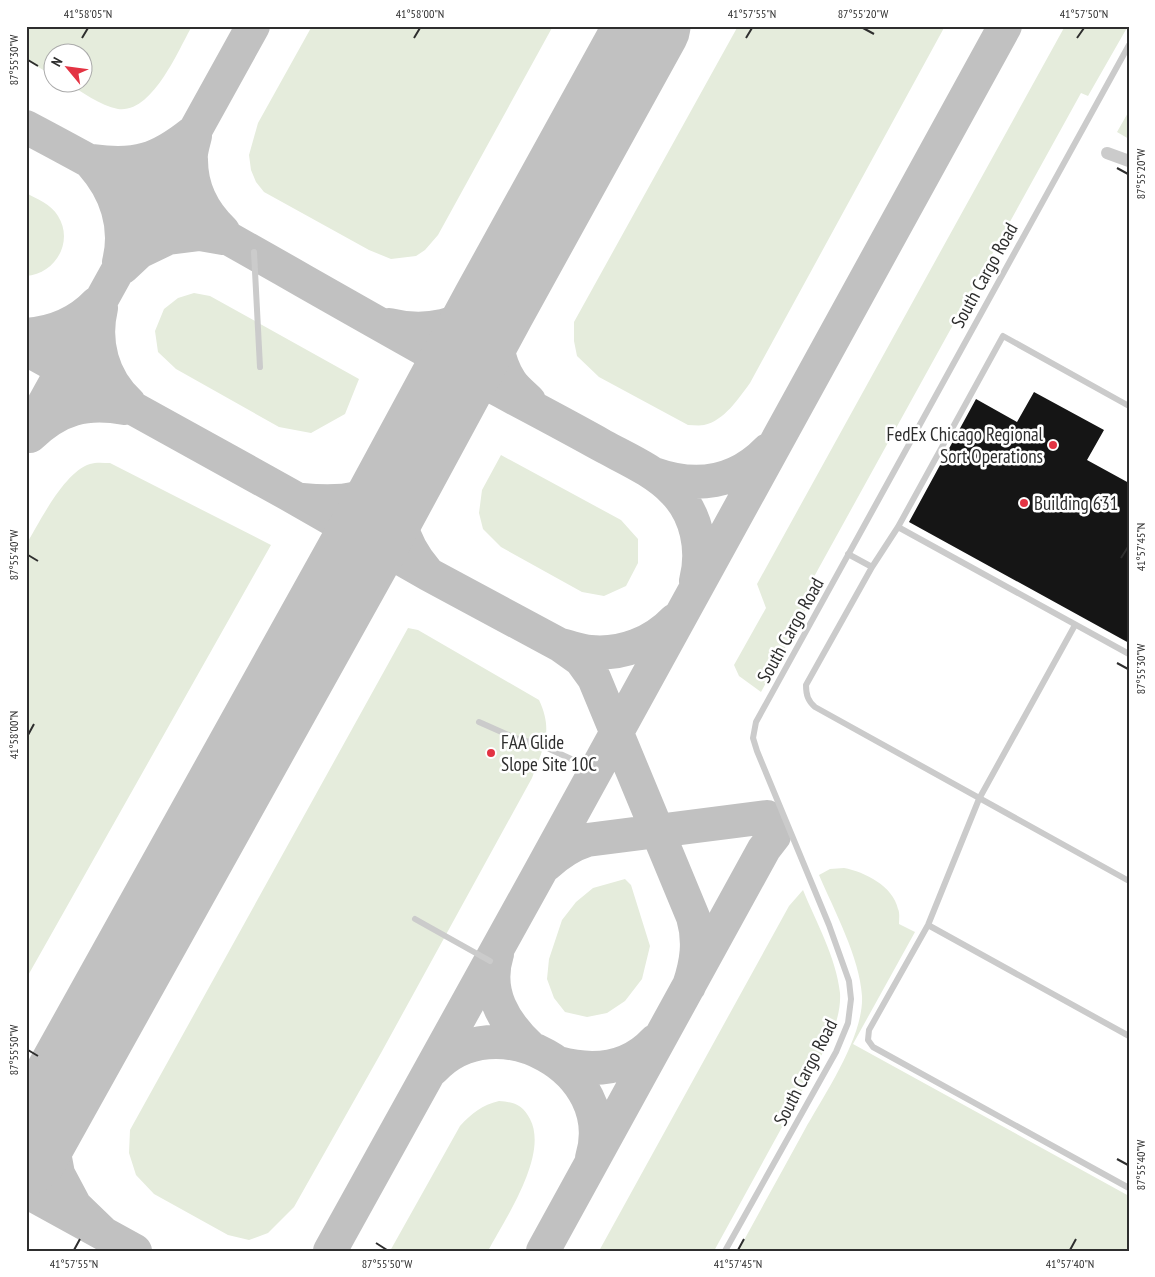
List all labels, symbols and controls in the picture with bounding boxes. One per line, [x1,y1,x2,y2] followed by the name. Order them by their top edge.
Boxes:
[64,6,112,21] text: 41°58'05"N
[396,6,444,21] text: 41°58'00"N
[728,6,776,21] text: 41°57'55"N
[838,6,888,21] text: 87°55'20"W
[1060,6,1108,21] text: 41°57'50"N
[6,35,21,85] text: 87°55'30"W
[42,42,92,92] north arrow
[47,54,66,69] text: N
[1133,149,1148,199] text: 87°55'20"W
[945,218,1023,332] street label: South Cargo Road
[887,422,1044,468] place label: FedEx Chicago Regional Sort Operations
[1047,439,1059,451] marker: FedEx Chicago Regional Sort Operations
[1034,491,1118,515] place label: Building 631
[1018,497,1030,509] marker: Building 631
[1133,523,1148,571] text: 41°57'45"N
[6,530,21,580] text: 87°55'40"W
[751,573,829,687] street label: South Cargo Road
[1133,644,1148,694] text: 87°55'30"W
[6,711,21,759] text: 41°58'00"N
[501,730,597,776] place label: FAA Glide Slope Site 10C
[485,747,497,759] marker: FAA Glide Slope Site 10C
[768,1015,842,1129] street label: South Cargo Road
[6,1025,21,1075] text: 87°55'50"W
[1133,1140,1148,1190] text: 87°55'40"W
[50,1256,98,1271] text: 41°57'55"N
[362,1256,412,1271] text: 87°55'50"W
[714,1256,762,1271] text: 41°57'45"N
[1046,1256,1094,1271] text: 41°57'40"N

